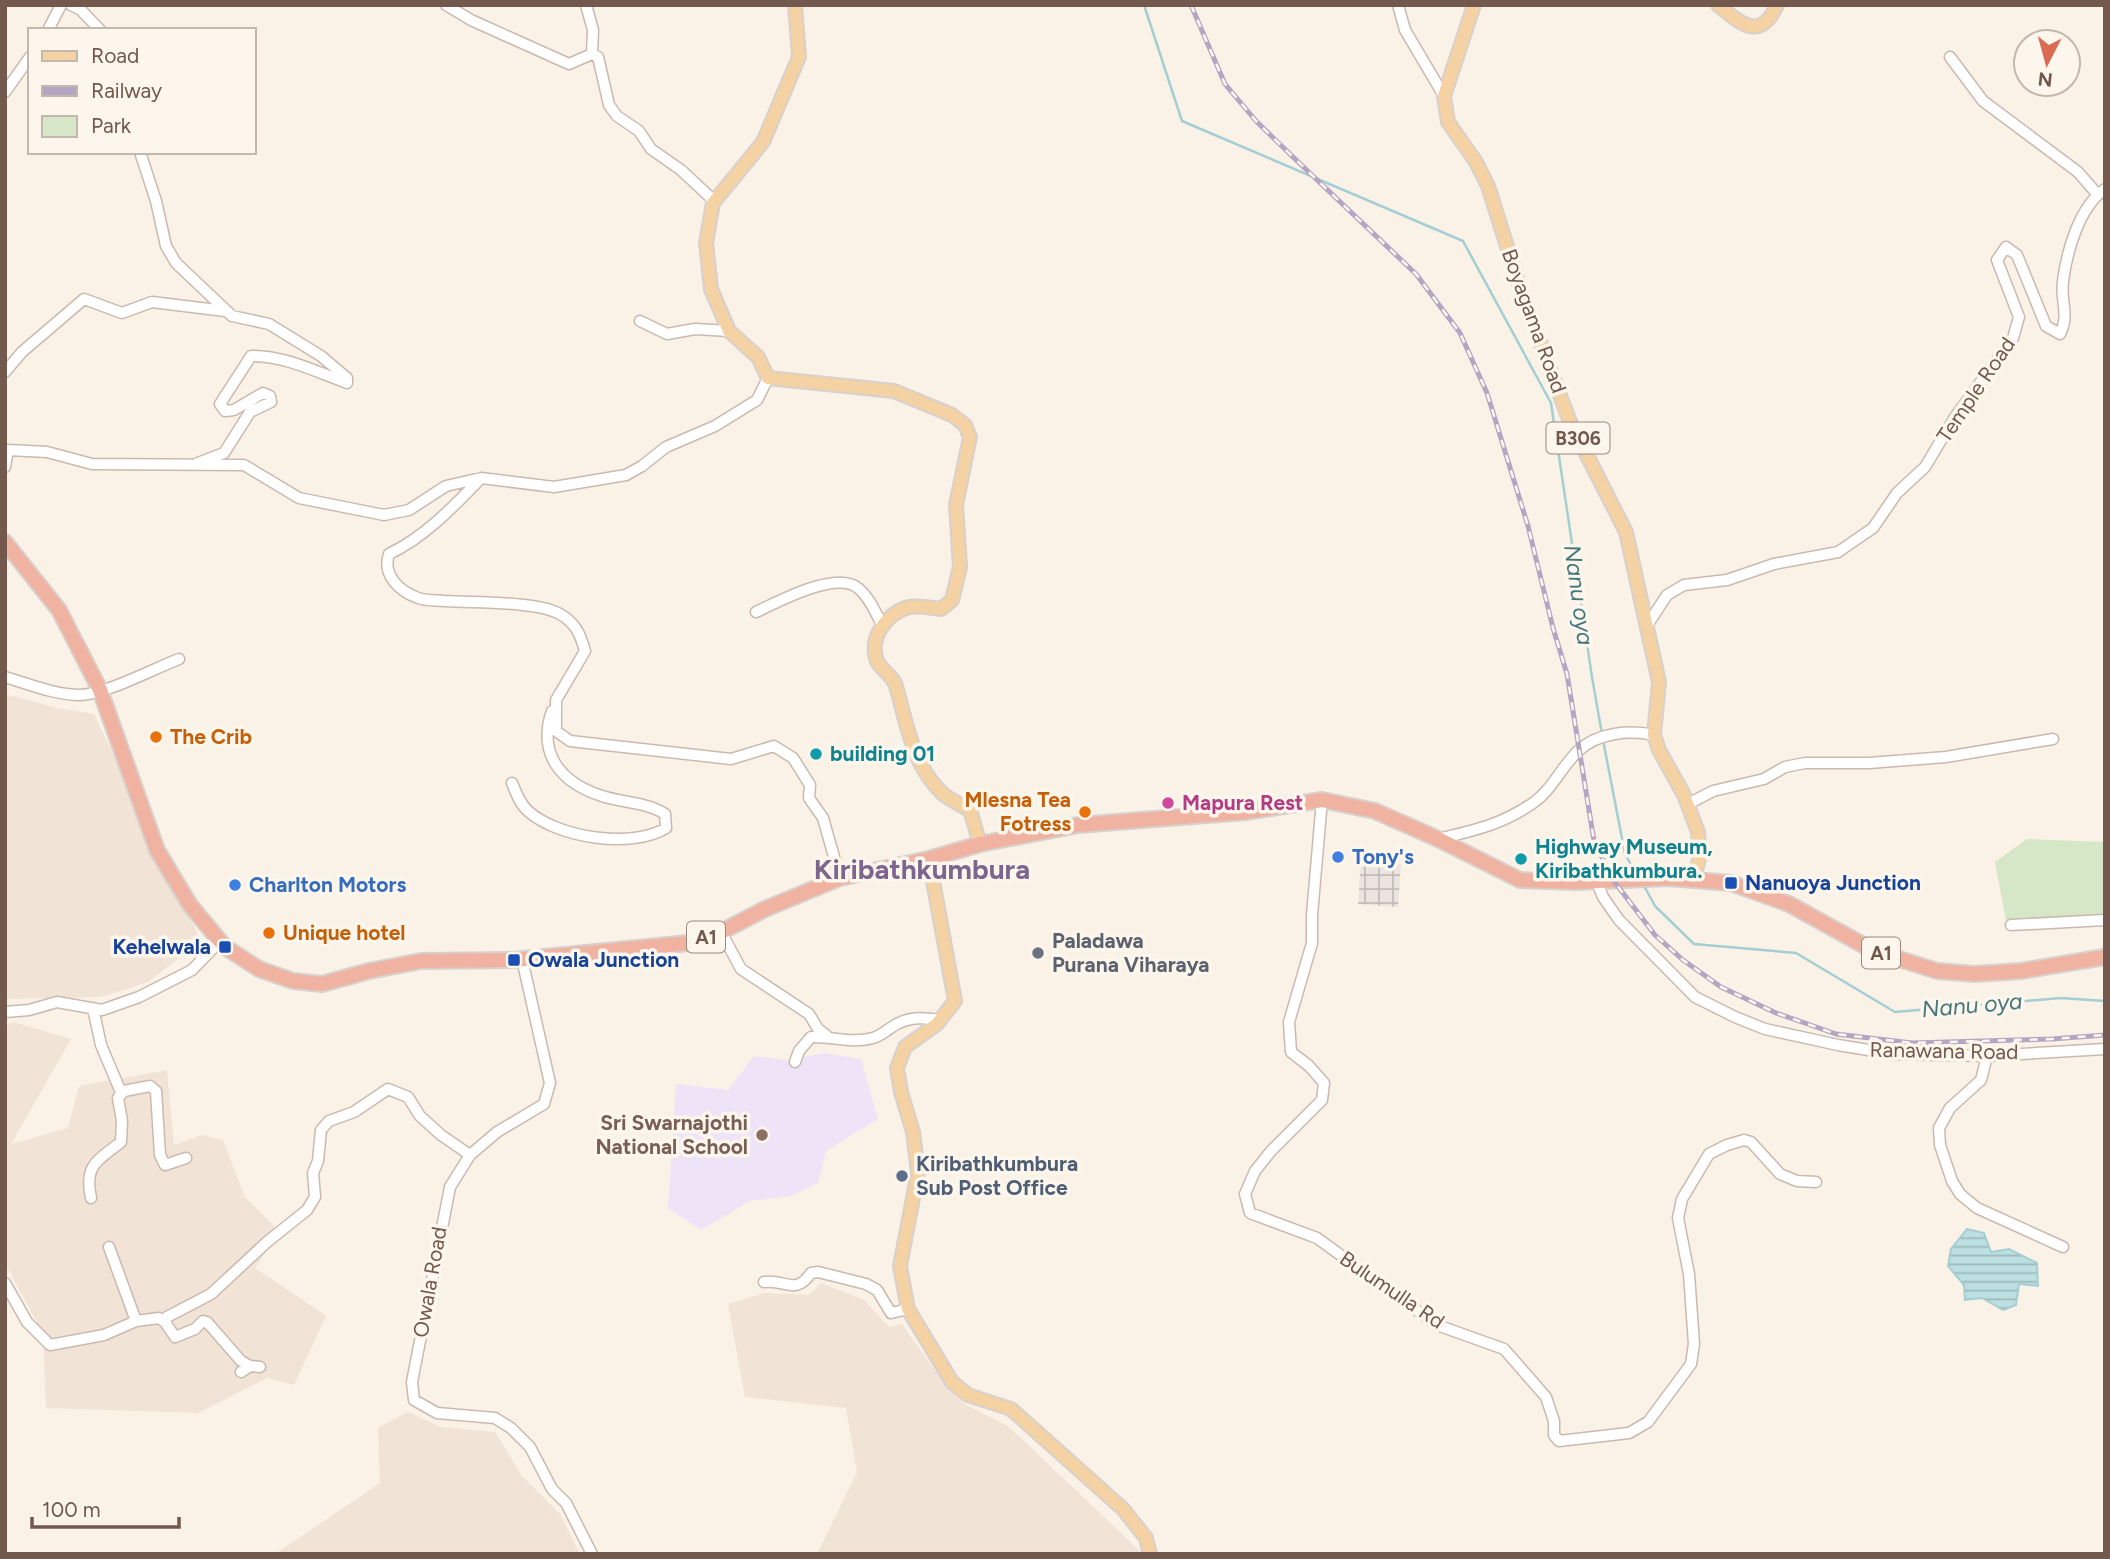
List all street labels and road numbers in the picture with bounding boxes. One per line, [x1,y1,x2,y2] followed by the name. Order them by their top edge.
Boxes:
[1497,245,1572,396] street label: Boyagama Road
[1931,332,2020,447] street label: Temple Road
[1546,422,1610,453] road number: B306
[687,922,725,953] road number: A1
[1862,937,1900,968] road number: A1
[1869,1037,2019,1064] street label: Ranawana Road
[407,1225,452,1339] street label: Owala Road
[1335,1245,1449,1334] street label: Bulumulla Rd

